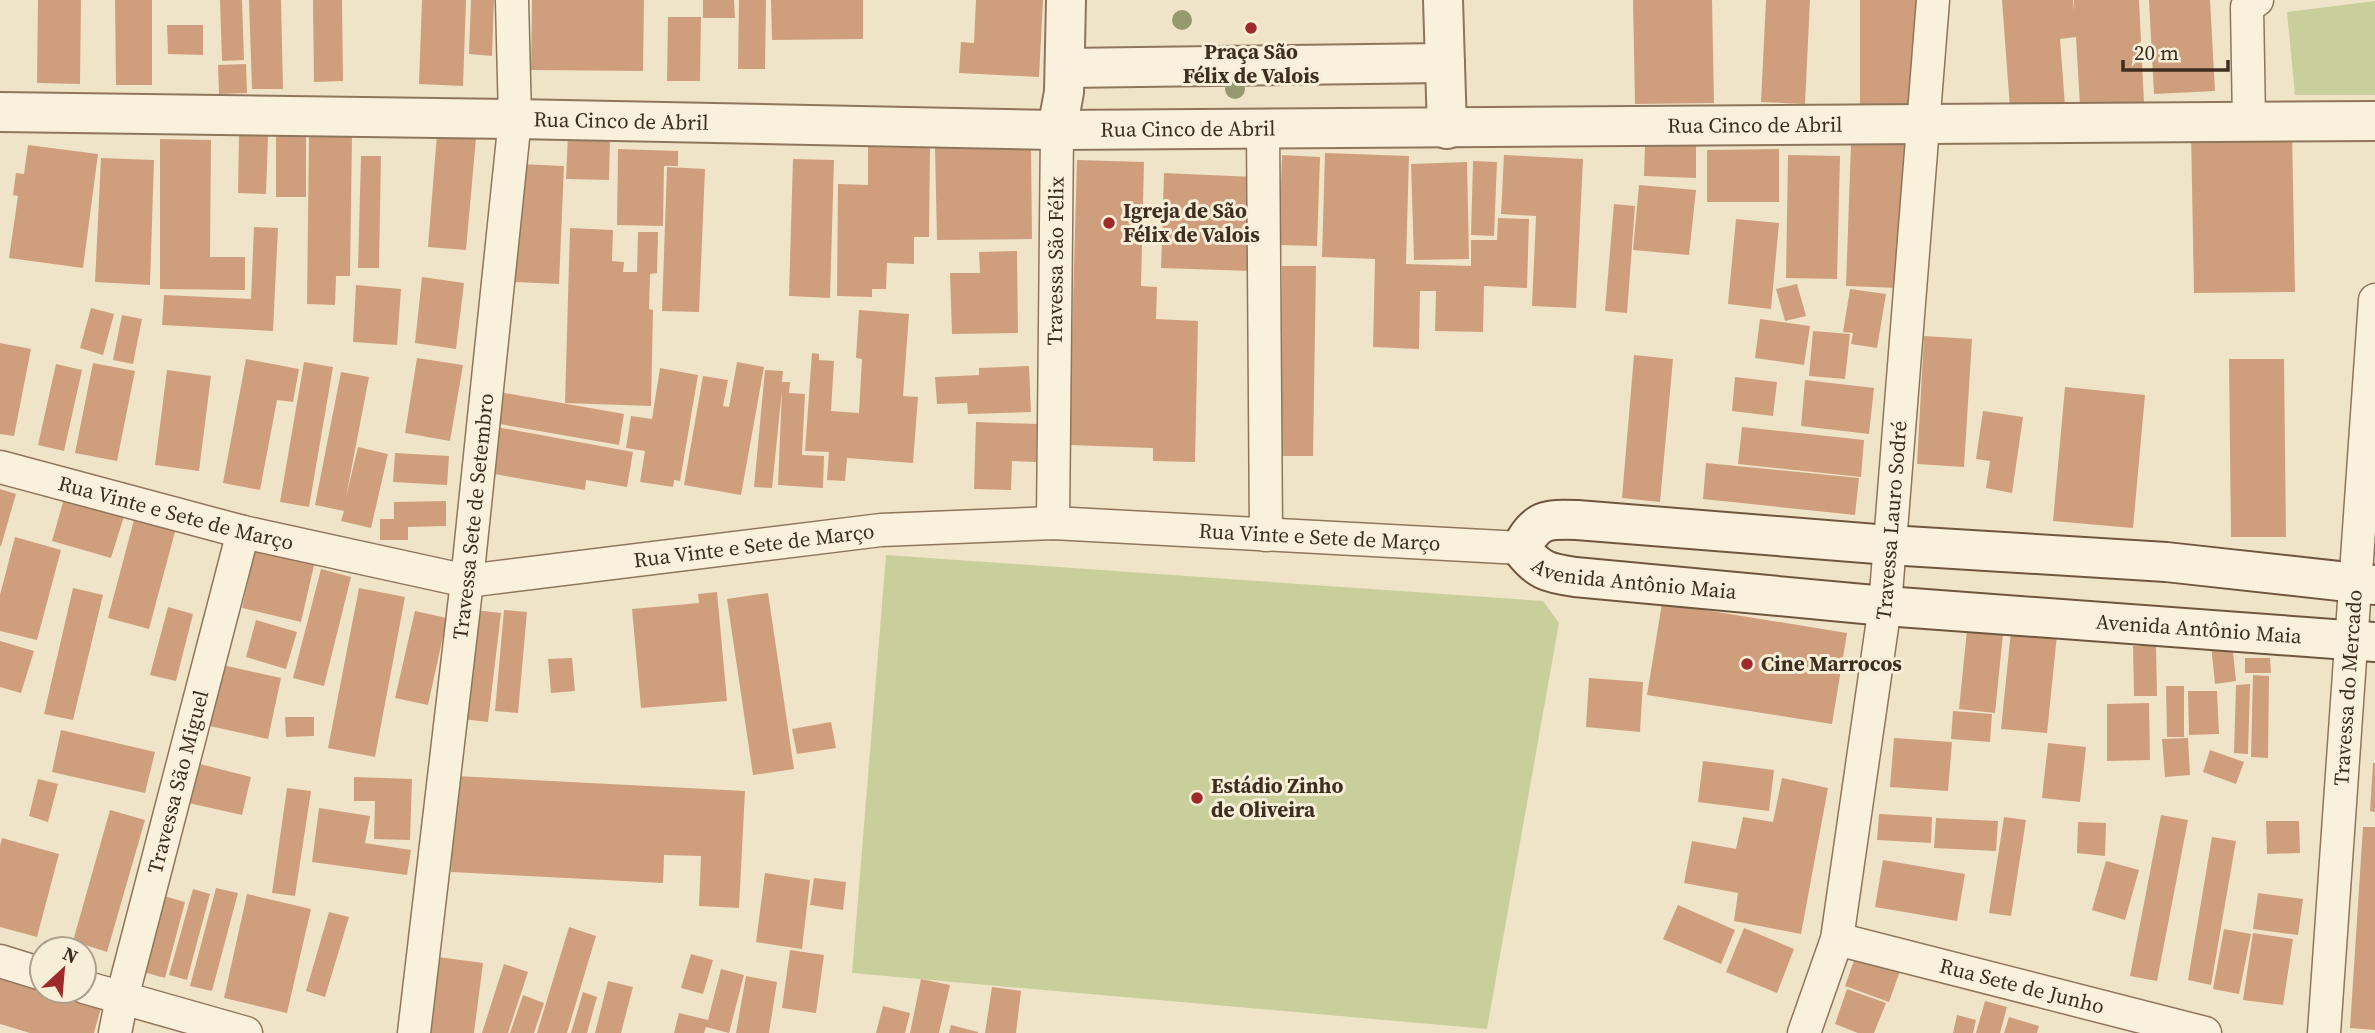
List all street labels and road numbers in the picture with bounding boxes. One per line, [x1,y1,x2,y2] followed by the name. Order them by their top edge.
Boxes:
[533,104,709,137] street label: Rua Cinco de Abril
[1667,110,1843,140] street label: Rua Cinco de Abril
[1100,114,1276,144] street label: Rua Cinco de Abril
[1040,176,1071,346] street label: Travessa São Félix
[445,392,500,641] street label: Travessa Sete de Setembro
[1868,419,1914,622] street label: Travessa Lauro Sodré
[55,468,297,557] street label: Rua Vinte e Sete de Março
[632,516,876,574] street label: Rua Vinte e Sete de Março
[1198,516,1441,558] street label: Rua Vinte e Sete de Março
[1526,551,1738,606] street label: Avenida Antônio Maia
[2326,589,2369,787] street label: Travessa do Mercado
[2095,607,2303,651] street label: Avenida Antônio Maia
[140,687,215,877] street label: Travessa São Miguel
[1937,951,2108,1021] street label: Rua Sete de Junho

